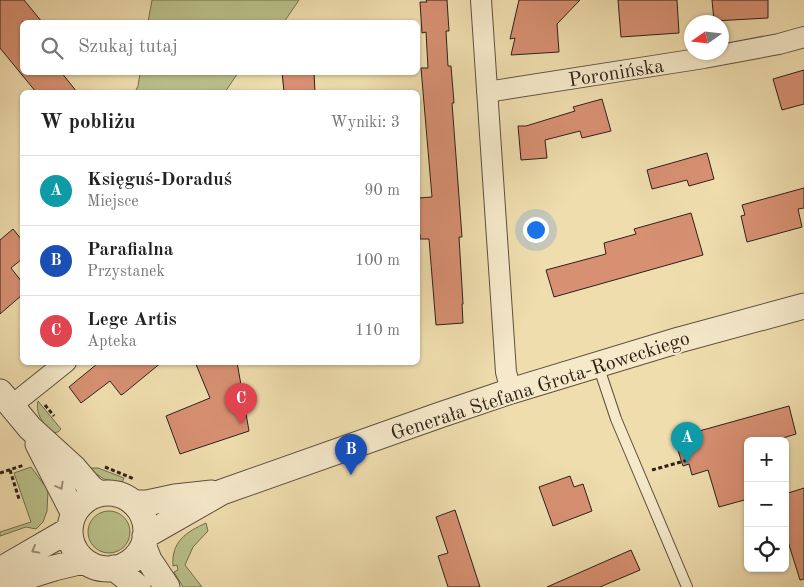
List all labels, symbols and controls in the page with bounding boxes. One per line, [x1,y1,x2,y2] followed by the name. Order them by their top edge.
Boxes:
[684,15,729,60] north arrow
[20,20,420,75] search box
[38,34,66,62] icon: search
[78,38,178,57] text: Szukaj tutaj
[567,57,666,91] street label: Poronińska
[40,112,135,133] text: W pobliżu
[331,115,400,131] text: Wyniki: 3
[87,171,232,190] text: Księguś-Doraduś
[50,183,62,199] text: A
[364,183,400,199] text: 90 m
[87,194,139,210] text: Miejsce
[523,217,549,243] your location
[87,241,173,260] text: Parafialna
[50,253,62,269] text: B
[355,253,400,269] text: 100 m
[87,264,165,280] text: Przystanek
[87,311,177,330] text: Lege Artis
[51,323,61,339] text: C
[355,323,400,339] text: 110 m
[389,329,693,445] street label: Generała Stefana Grota-Roweckiego
[87,334,137,350] text: Apteka
[225,383,257,424] pin: C
[671,422,703,463] pin: A
[335,434,367,475] pin: B
[744,437,789,572] map controls
[744,437,789,482] button: +
[54,481,64,490] one-way arrow
[744,482,789,527] button: −
[744,527,789,572] button: locate
[31,544,40,554] one-way arrow

